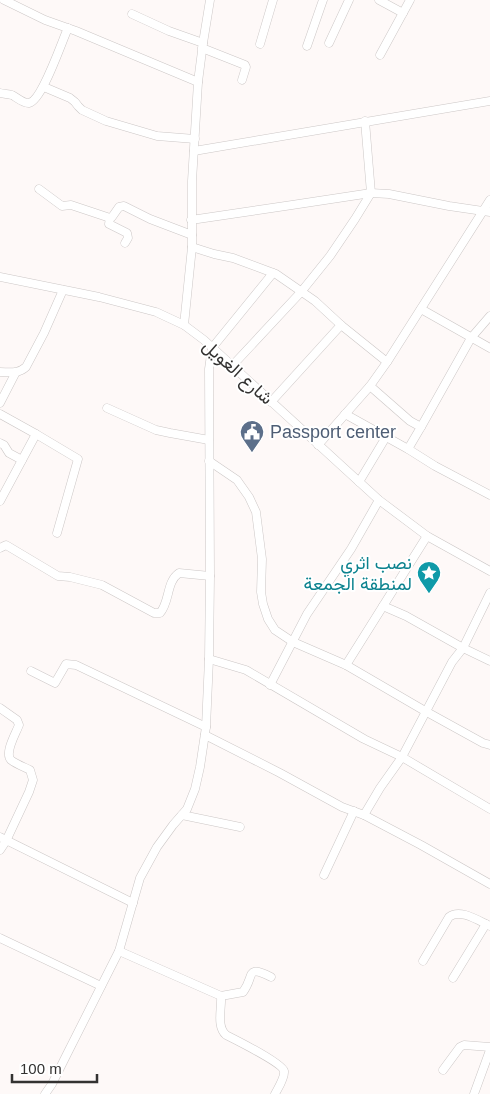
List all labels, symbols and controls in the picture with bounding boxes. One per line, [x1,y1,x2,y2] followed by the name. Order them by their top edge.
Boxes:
[198,335,277,410] street label: شارع الغويل
[239,419,265,453] public building icon: Passport center
[270,422,396,442] place label: Passport center
[303,553,412,594] place label: نصب اثري لمنطقة الجمعة
[416,560,442,594] place icon: نصب اثري لمنطقة الجمعة
[12,1052,98,1084] scale bar
[20,1060,62,1077] text: 100 m

